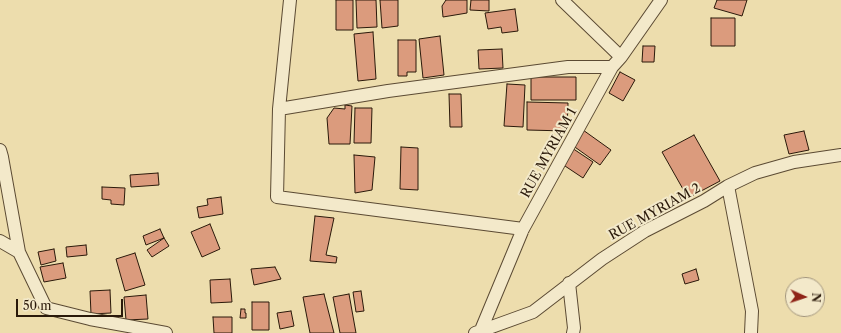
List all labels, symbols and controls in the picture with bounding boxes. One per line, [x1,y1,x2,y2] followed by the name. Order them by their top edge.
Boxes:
[518,105,580,201] street label: RUE MYRIAM 1
[607,180,703,244] street label: RUE MYRIAM 2
[785,277,825,317] north arrow
[18,291,125,317] scale bar
[809,292,823,303] text: N
[23,298,52,313] text: 50 m

